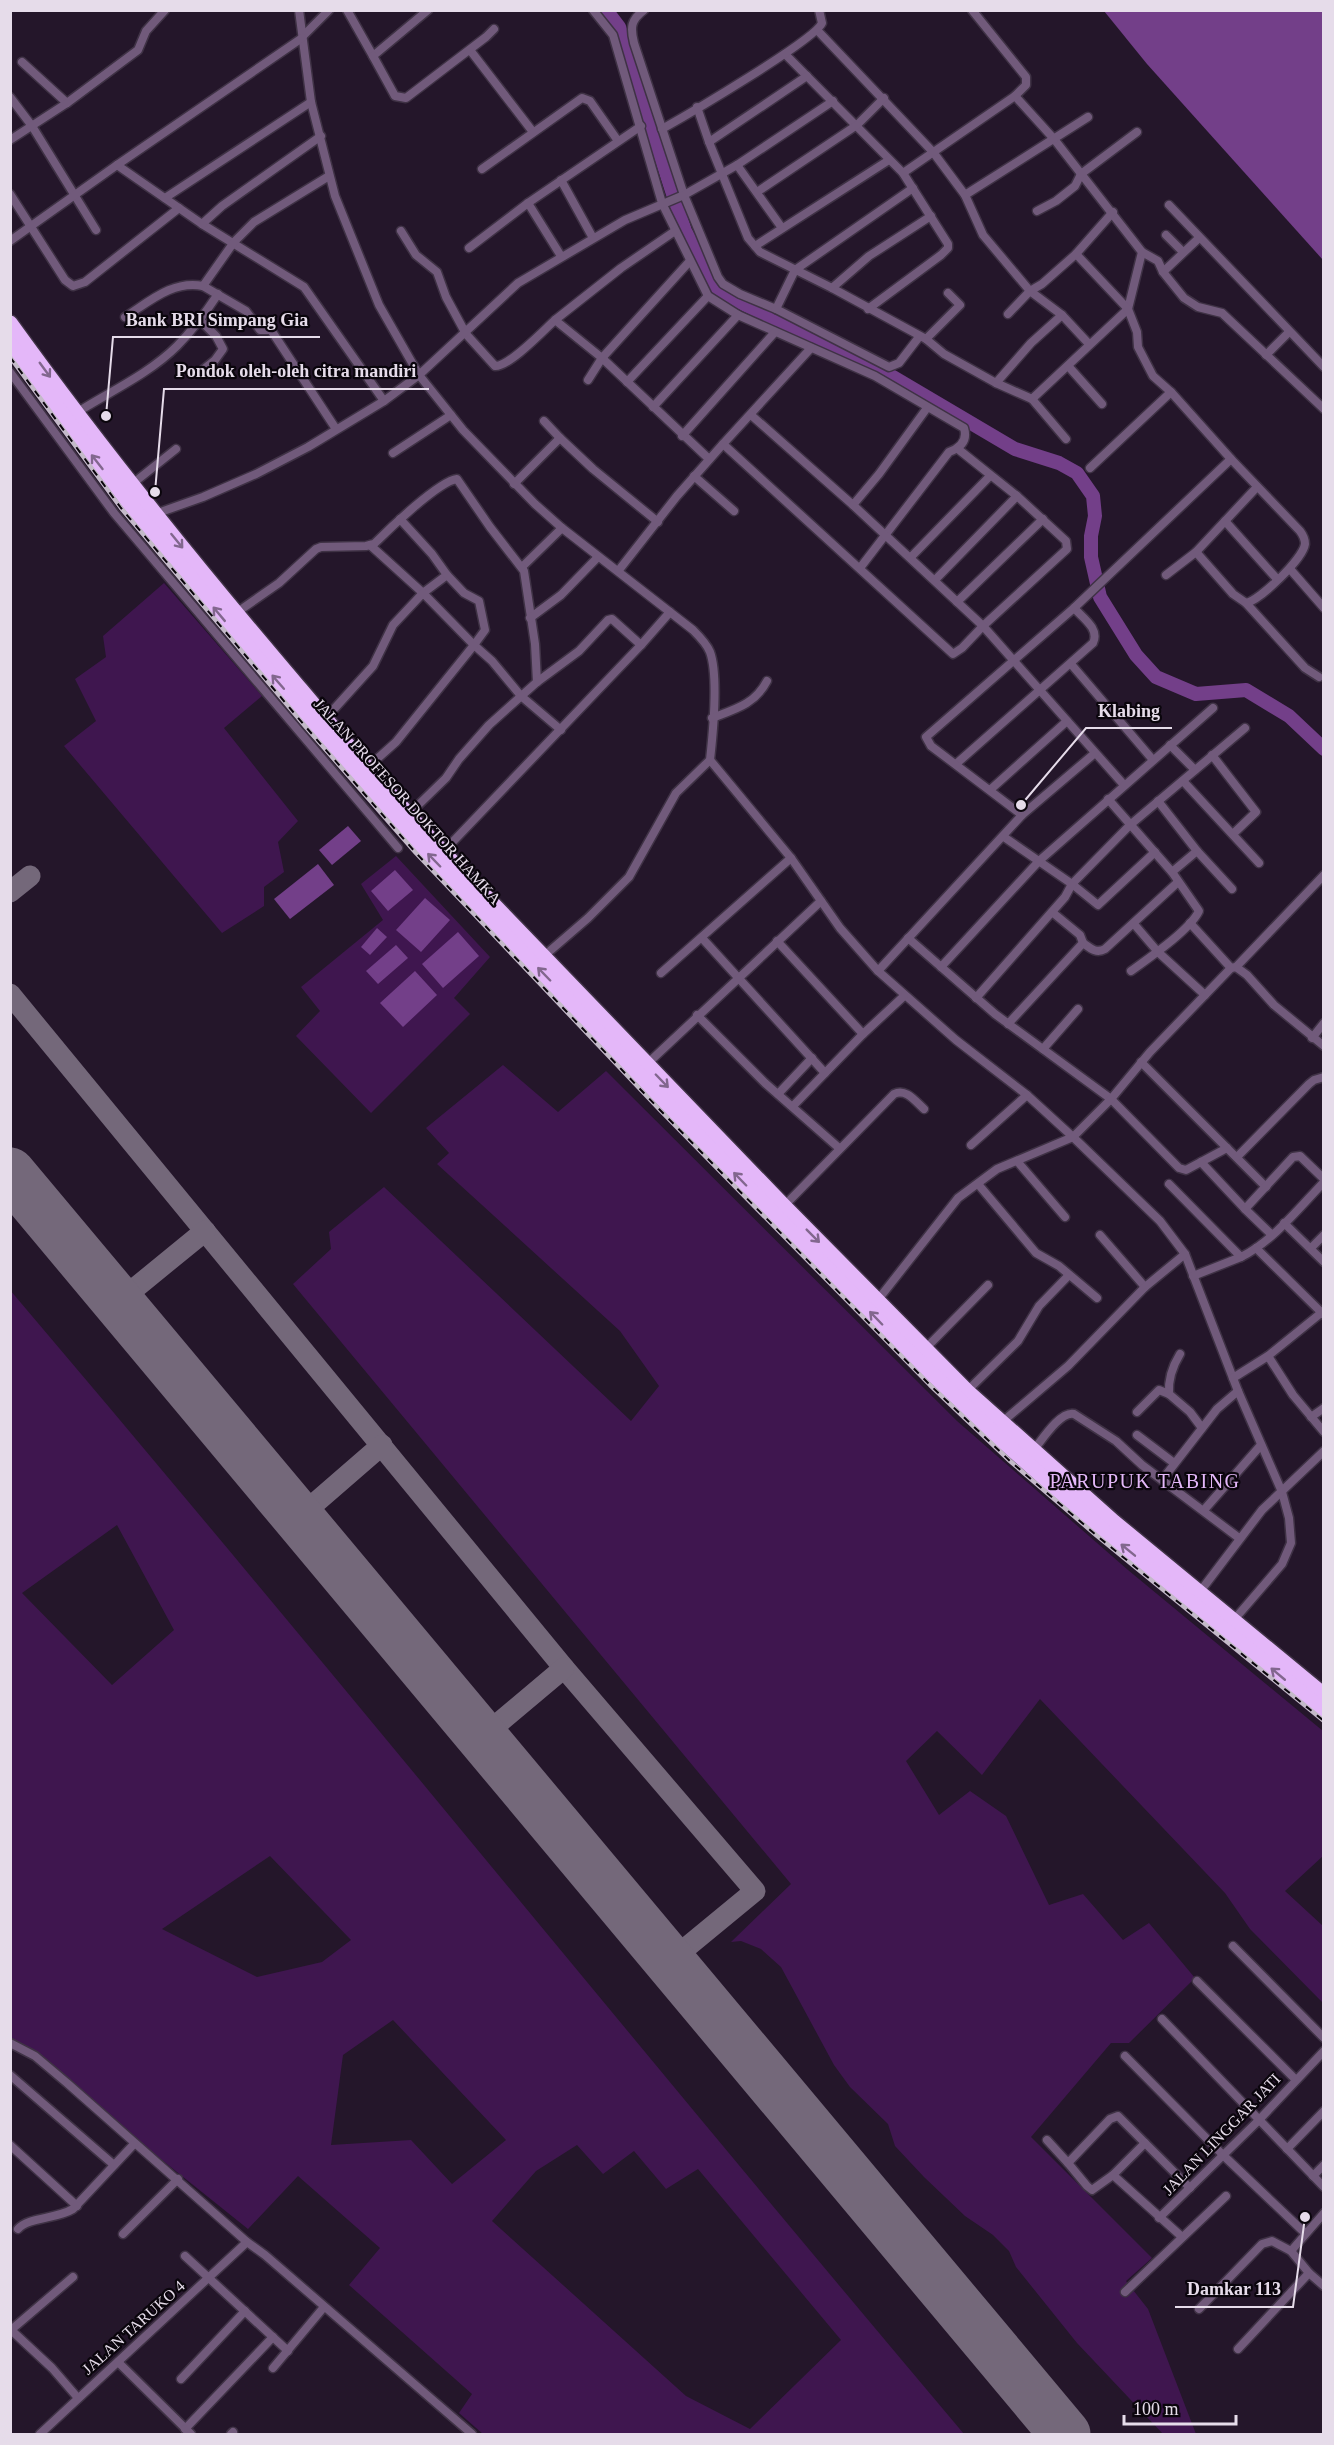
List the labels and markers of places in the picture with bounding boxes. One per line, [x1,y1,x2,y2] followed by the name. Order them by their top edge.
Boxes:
[113,301,320,337] callout: Bank BRI Simpang Gia
[164,353,429,389] callout: Pondok oleh-oleh citra mandiri
[1086,692,1172,728] callout: Klabing
[1175,2271,1293,2307] callout: Damkar 113

